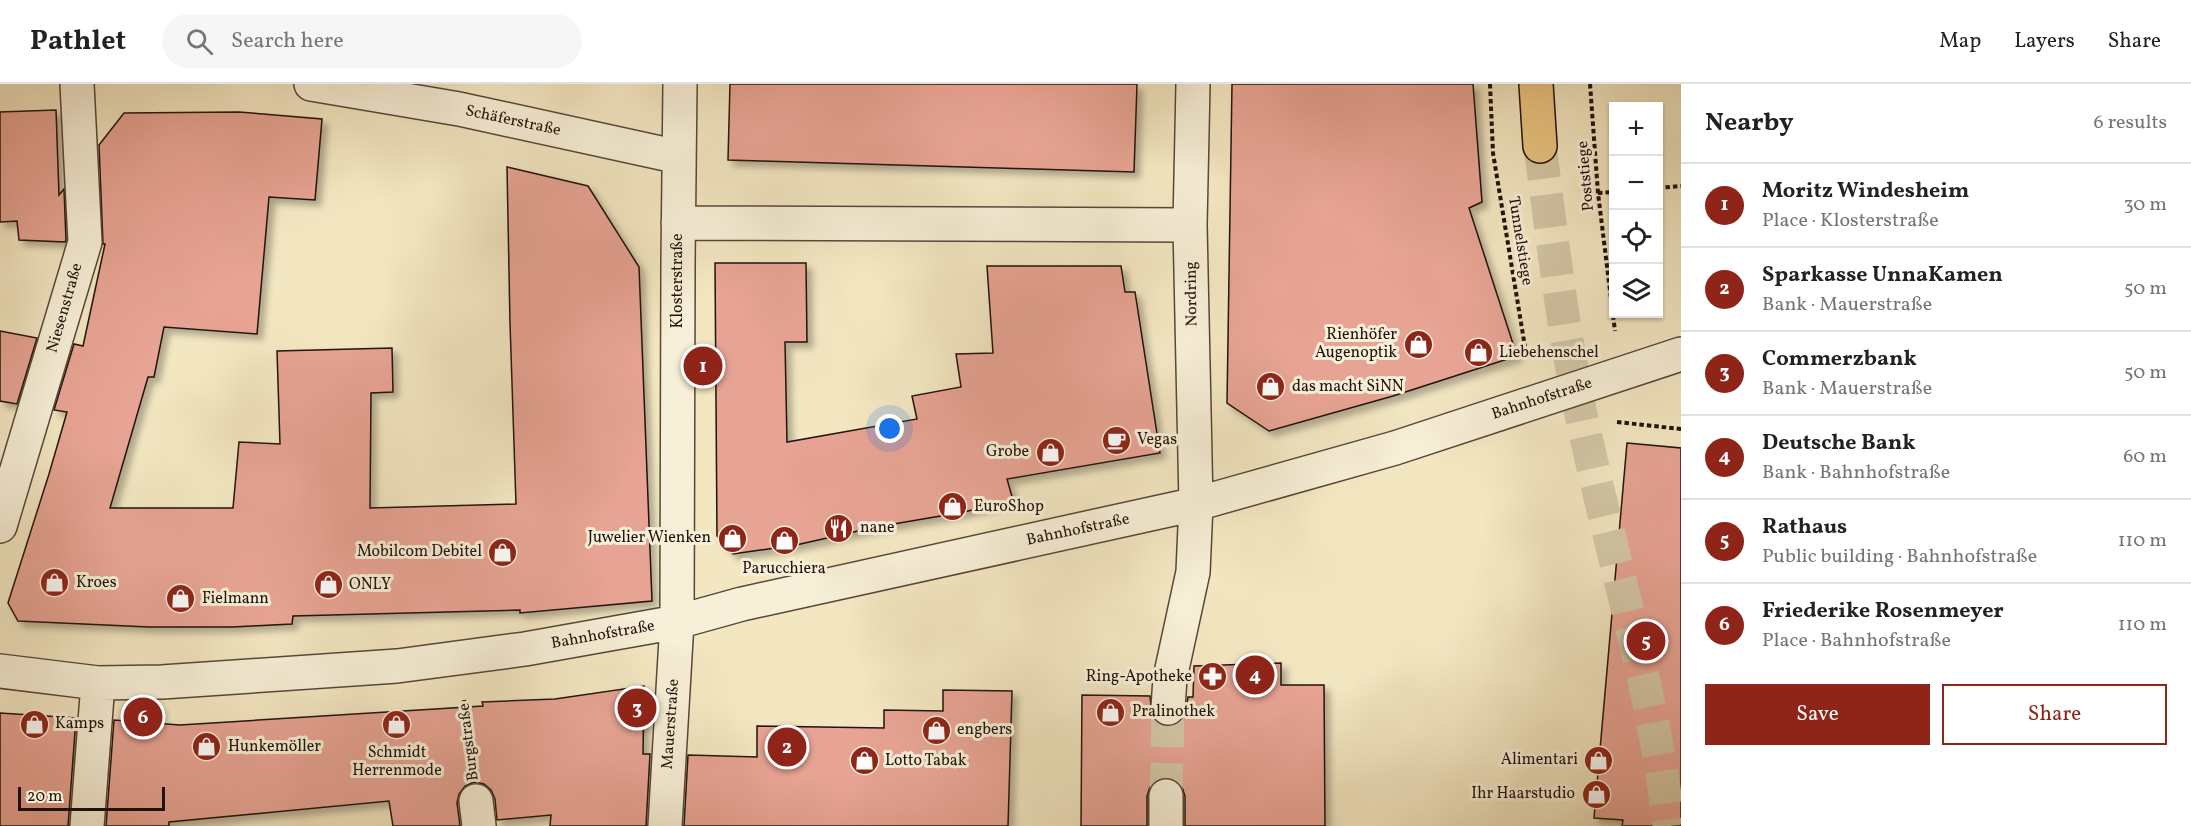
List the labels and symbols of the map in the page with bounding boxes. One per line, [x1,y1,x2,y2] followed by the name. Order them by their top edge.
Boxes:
[463,100,563,142] street label: Schäferstraße
[1572,140,1600,212] street label: Poststiege
[1502,195,1538,287] street label: Tunnelstiege
[667,233,689,329] street label: Klosterstraße
[42,260,88,356] street label: Niesenstraße
[1180,261,1204,327] street label: Nordring
[1315,324,1397,364] place label: Rienhöfer Augenoptik
[1402,328,1434,360] shop icon: Rienhöfer Augenoptik
[1462,337,1494,369] shop icon: Liebehenschel
[1499,342,1599,364] place label: Liebehenschel
[684,344,722,388] pin: 1
[1255,371,1287,403] shop icon: das macht SiNN
[1489,372,1595,426] street label: Bahnhofstraße
[1292,376,1404,398] place label: das macht SiNN
[875,414,904,443] your location
[1100,424,1132,456] cafe icon: Vegas
[1137,429,1177,451] place label: Vegas
[1034,436,1066,468] shop icon: Grobe
[986,441,1029,463] place label: Grobe
[937,491,969,523] shop icon: EuroShop
[974,496,1044,518] place label: EuroShop
[1024,508,1132,552] street label: Bahnhofstraße
[823,512,855,544] restaurant icon: nane
[860,517,895,539] place label: nane
[716,522,748,554] shop icon: Juwelier Wienken
[768,525,800,557] shop icon: Parucchiera
[588,527,711,549] place label: Juwelier Wienken
[487,536,519,568] shop icon: Mobilcom Debitel
[357,541,482,563] place label: Mobilcom Debitel
[742,558,826,580] place label: Parucchiera
[39,567,71,599] shop icon: Kroes
[312,569,344,601] shop icon: ONLY
[76,572,117,594] place label: Kroes
[349,574,391,596] place label: ONLY
[165,583,197,615] shop icon: Fielmann
[202,588,269,610] place label: Fielmann
[549,615,657,655] street label: Bahnhofstraße
[1626,618,1666,664] pin: 5
[1236,652,1274,698] pin: 4
[1197,661,1229,693] pharmacy icon: Ring-Apotheke
[1086,666,1192,688] place label: Ring-Apotheke
[657,678,685,770] street label: Mauerstraße
[618,686,656,730] pin: 3
[124,694,162,740] pin: 6
[1095,696,1127,728] shop icon: Pralinothek
[1132,701,1215,723] place label: Pralinothek
[453,702,485,782] street label: Burgstraße
[18,708,50,740] shop icon: Kamps
[381,709,413,741] shop icon: Schmidt Herrenmode
[55,713,104,735] place label: Kamps
[920,714,952,746] shop icon: engbers
[957,719,1012,741] place label: engbers
[768,724,806,770] pin: 2
[191,731,223,763] shop icon: Hunkemöller
[228,736,321,758] place label: Hunkemöller
[352,742,442,782] place label: Schmidt Herrenmode
[1583,744,1615,776] shop icon: Alimentari
[848,745,880,777] shop icon: Lotto Tabak
[1501,749,1578,771] place label: Alimentari
[885,750,967,772] place label: Lotto Tabak
[1580,778,1612,810] shop icon: Ihr Haarstudio
[1471,783,1575,805] place label: Ihr Haarstudio
[18,784,165,812] scale bar

